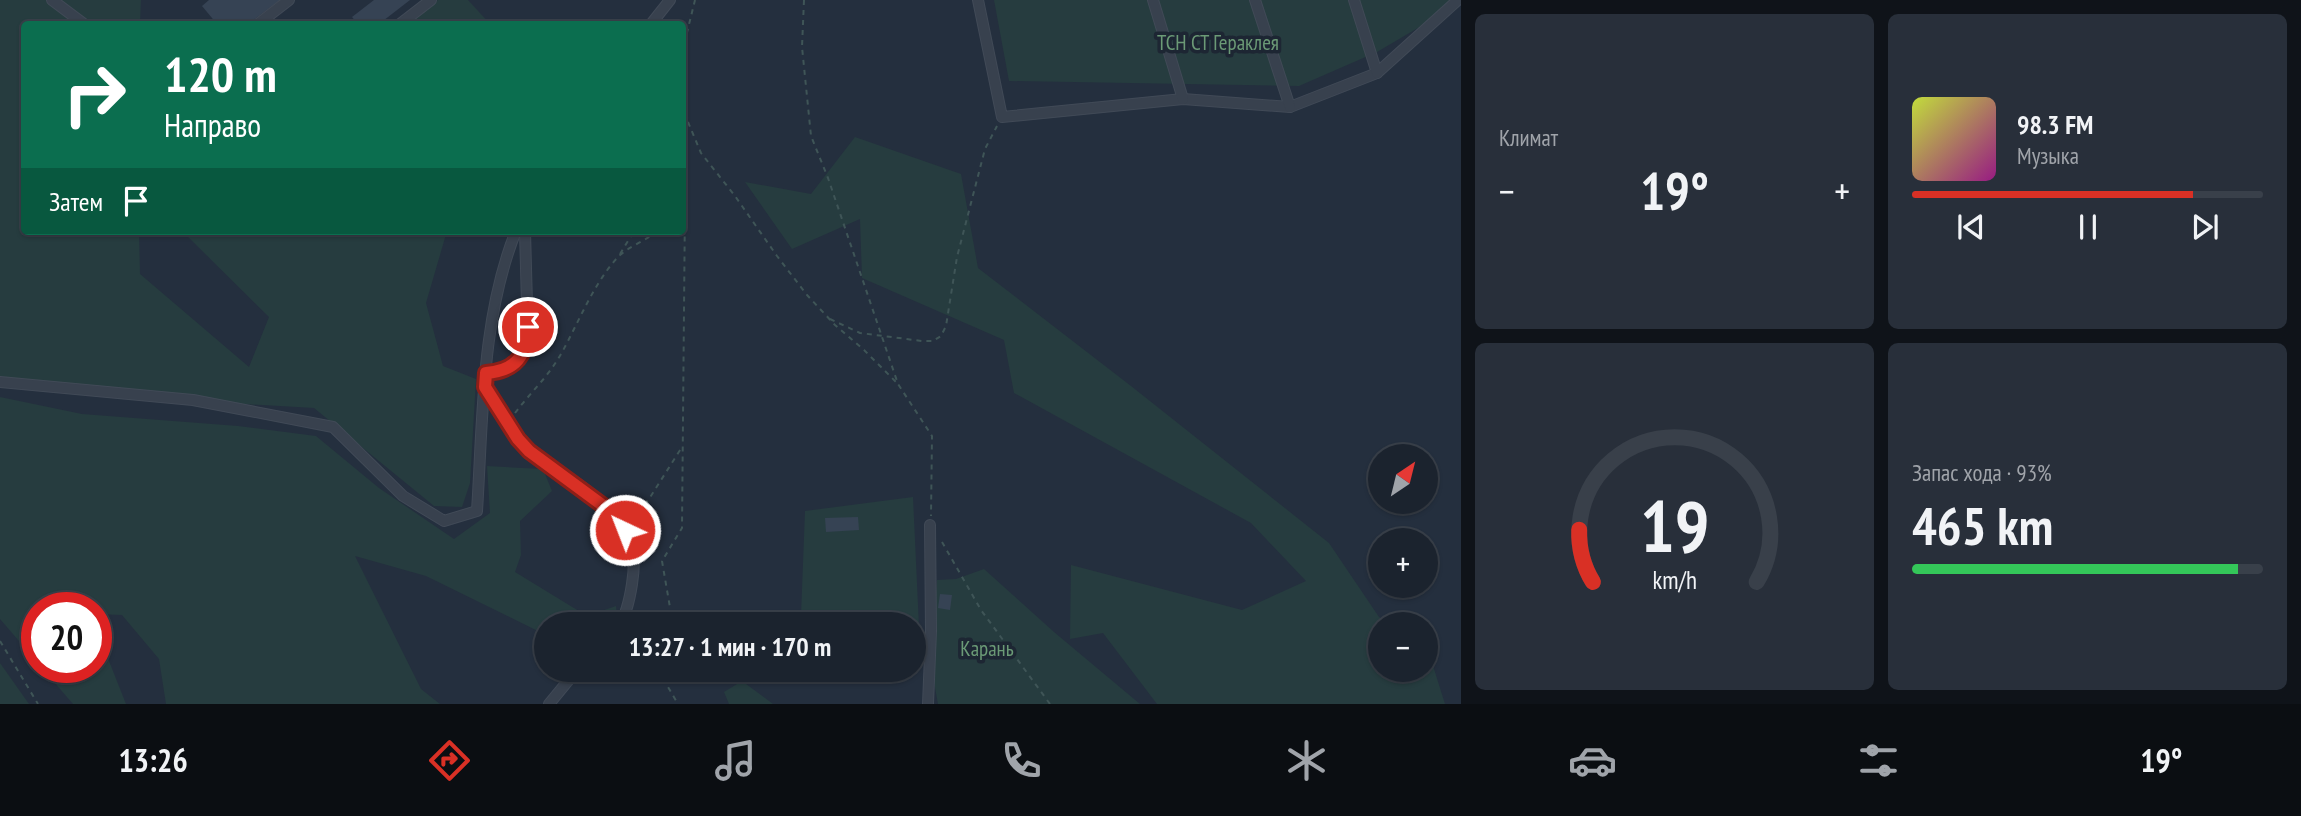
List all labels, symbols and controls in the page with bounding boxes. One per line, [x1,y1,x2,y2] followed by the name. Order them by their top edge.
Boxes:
[1157,29,1279,56] park label: ТСН СТ Гераклея
[164,42,277,106] text: 120 m
[49,49,140,140] icon: right
[164,104,261,146] text: Направо
[2017,108,2093,141] text: 98.3 FM
[1499,123,1558,152] text: Климат
[2017,141,2079,170] text: Музыка
[1640,157,1709,224] text: 19°
[1499,166,1515,215] text: −
[1834,166,1850,215] text: +
[117,182,155,220] icon: arrive
[49,185,103,218] text: Затем
[1952,208,1990,246] icon: previous
[2069,208,2107,246] icon: pause
[2186,208,2224,246] icon: next
[498,297,558,357] pin
[509,308,547,346] icon: arrive
[1368,444,1438,514] north arrow
[1368,444,1438,682] map controls
[1912,458,2052,487] text: Запас хода · 93%
[1640,479,1709,573] text: 19
[1912,492,2053,559] text: 465 km
[588,493,662,567] position arrow
[1368,528,1438,598] button: +
[1652,564,1697,596] text: km/h
[21,592,112,683] speed limit sign: 20
[1368,612,1438,682] button: −
[629,630,831,663] text: 13:27 · 1 мин · 170 m
[960,635,1014,662] park label: Карань
[425,736,474,785] icon: directions
[711,736,760,785] icon: music
[997,736,1046,785] icon: phone
[1282,736,1331,785] icon: climate
[1568,736,1617,785] icon: car
[1854,736,1903,785] icon: filters
[118,739,188,781] text: 13:26
[2140,739,2183,781] text: 19°

